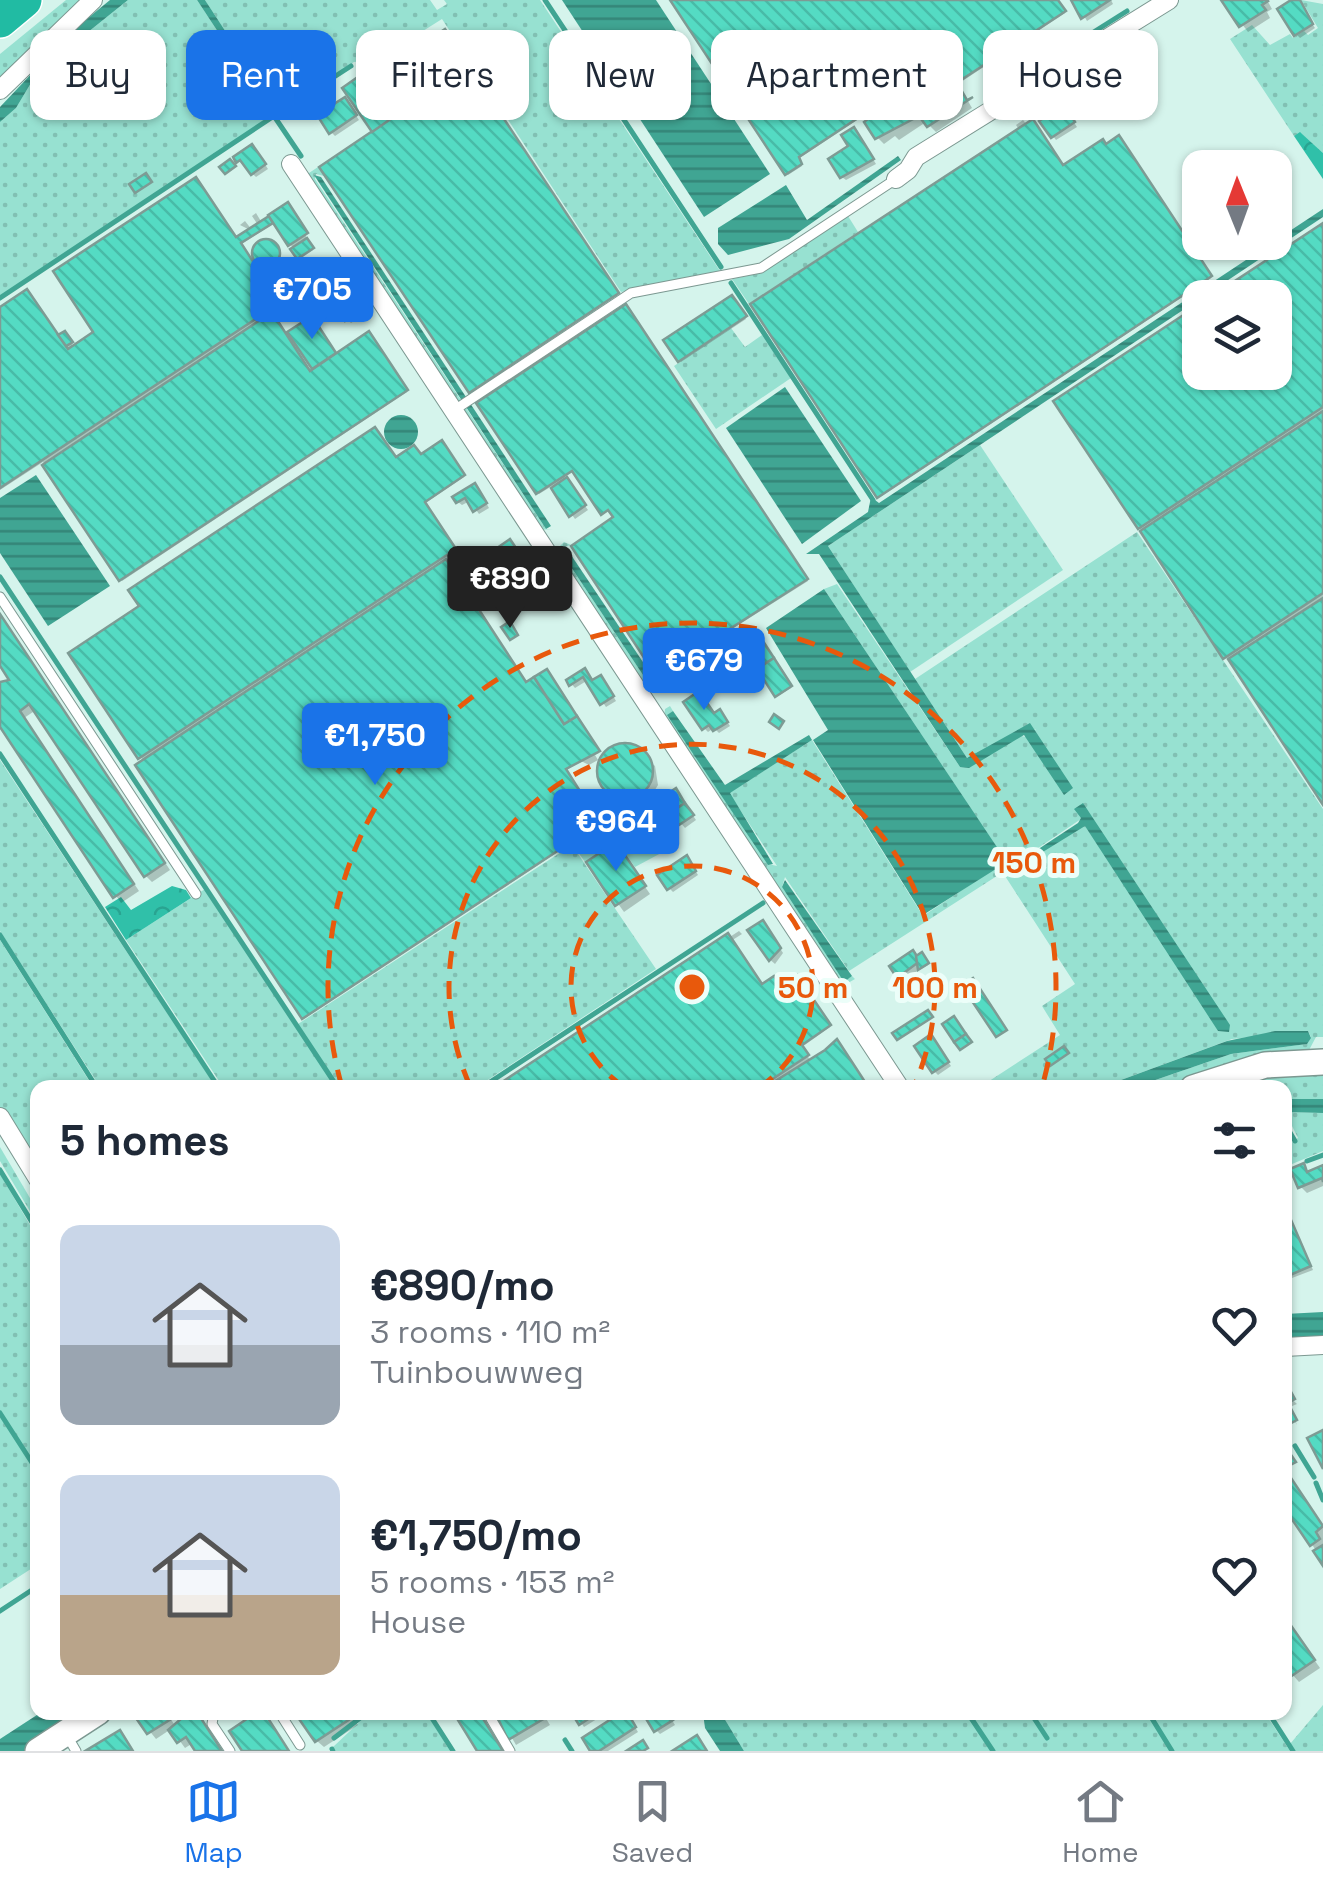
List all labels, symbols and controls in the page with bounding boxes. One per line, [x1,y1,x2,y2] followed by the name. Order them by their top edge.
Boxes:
[30,30,166,120] chip: Buy
[186,30,336,120] chip: Rent
[356,30,529,120] chip: Filters
[549,30,691,120] chip: New
[711,30,963,120] chip: Apartment
[983,30,1158,120] chip: House
[1182,150,1292,260] north arrow
[1182,150,1292,390] map controls
[253,257,371,342] pin: €705
[272,269,352,309] text: €705
[1182,280,1292,390] button: layers
[451,546,569,631] pin: €890
[469,558,551,598] text: €890
[645,628,763,713] pin: €679
[665,640,743,680] text: €679
[294,703,456,788] pin: €1,750
[324,715,426,755] text: €1,750
[557,789,675,874] pin: €964
[575,801,657,841] text: €964
[992,843,1076,882] text: 150 m
[778,968,848,1007] text: 50 m
[892,968,978,1007] text: 100 m
[674,969,710,1005] centre of rings
[1207,1113,1262,1168] icon: filters
[60,1114,230,1167] text: 5 homes
[370,1259,555,1312] text: €890/mo
[140,1265,260,1385] icon: home
[1207,1298,1262,1353] icon: heart
[370,1312,610,1352] text: 3 rooms · 110 m²
[370,1352,584,1392] text: Tuinbouwweg
[370,1509,582,1562] text: €1,750/mo
[140,1515,260,1635] icon: home
[1207,1548,1262,1603] icon: heart
[370,1562,615,1602] text: 5 rooms · 153 m²
[370,1602,466,1642] text: House
[184,1774,243,1870] tab: Map
[612,1774,693,1870] tab: Saved
[1062,1774,1139,1870] tab: Home

